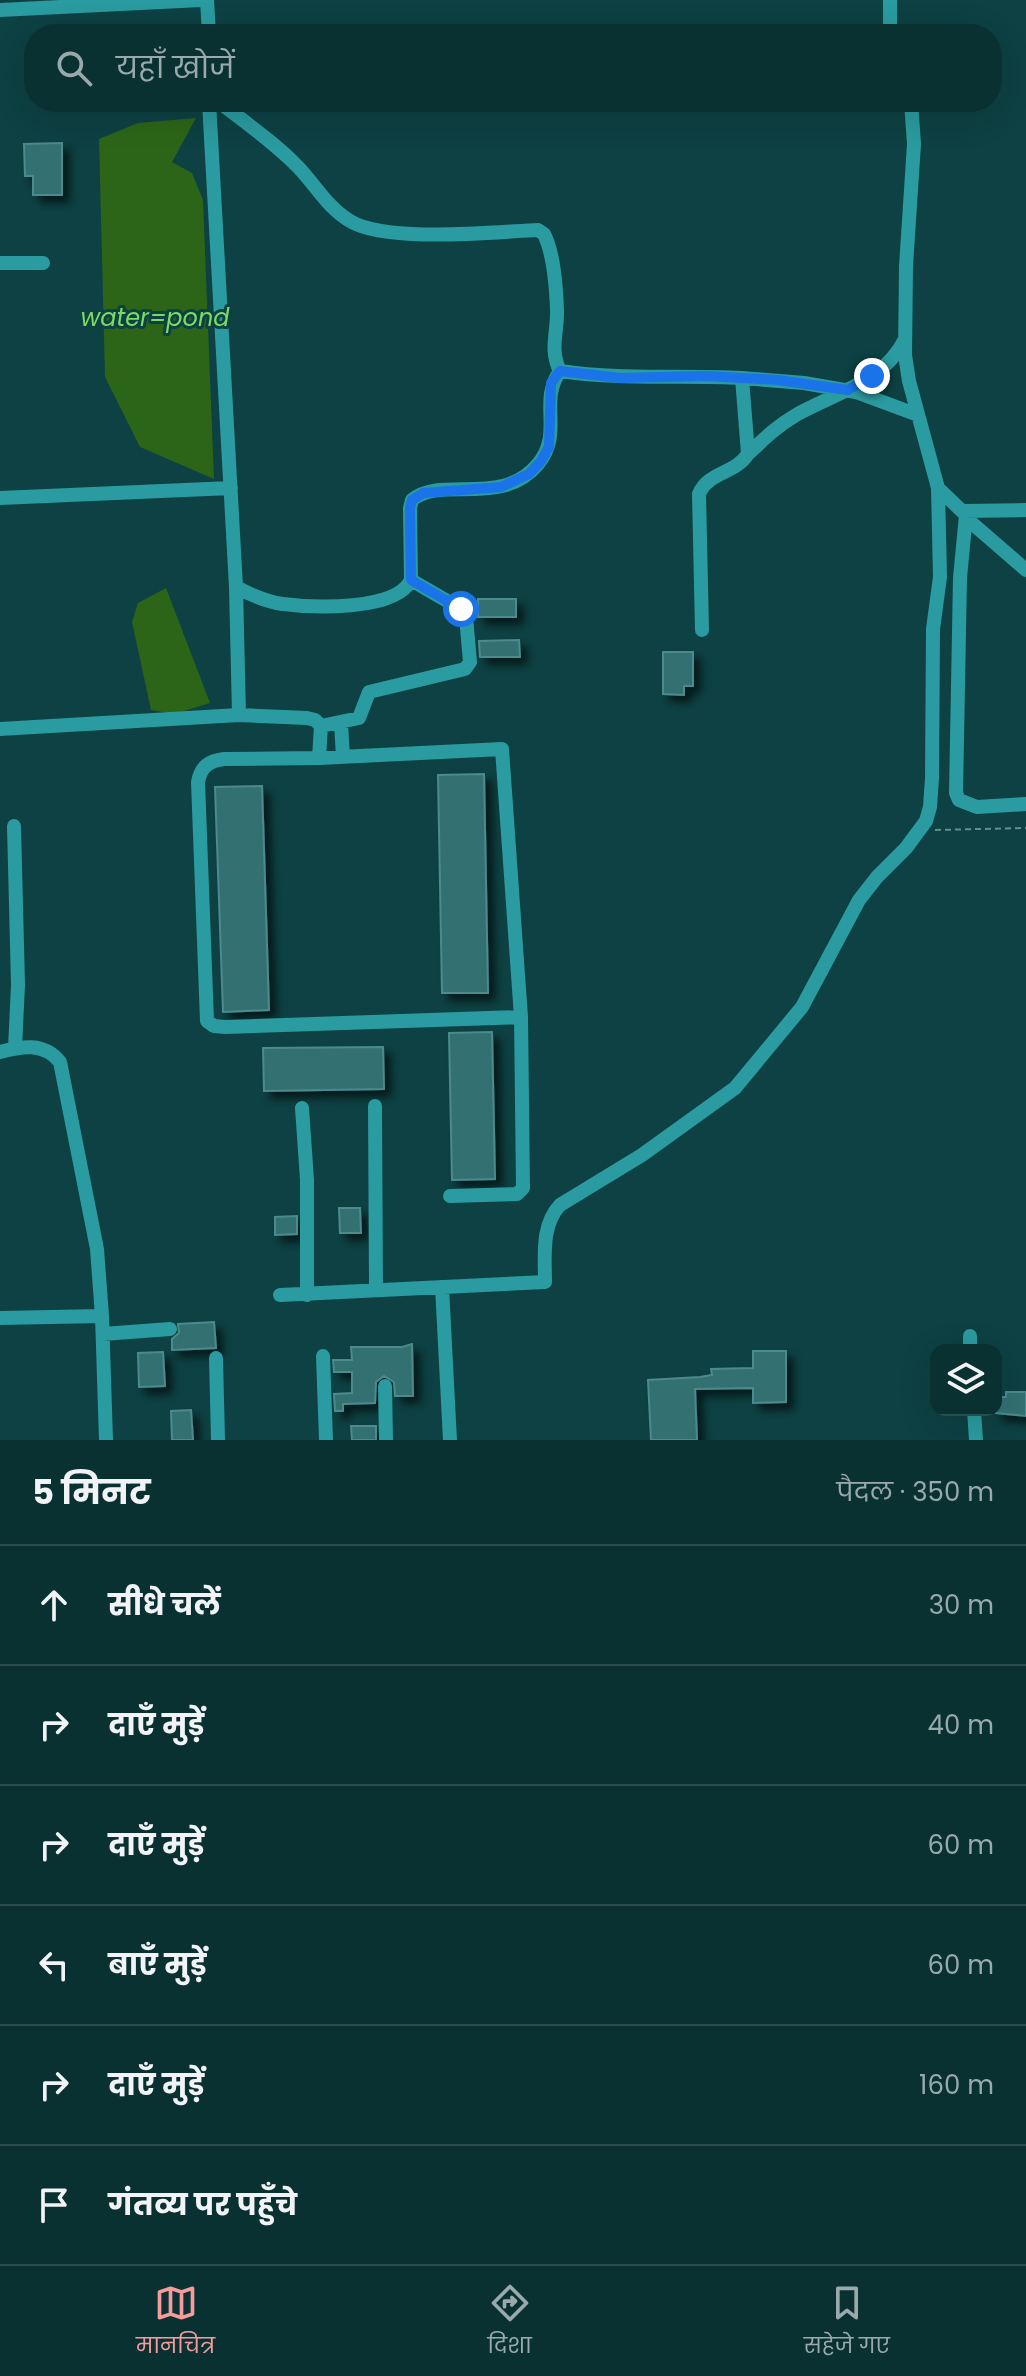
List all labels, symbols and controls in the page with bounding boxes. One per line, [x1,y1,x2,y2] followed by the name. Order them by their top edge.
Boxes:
[24,24,1002,112] search box
[52,46,96,90] icon: search
[116,46,235,89] text: यहाँ खोजें
[81,301,230,334] water label: water=pond
[854,358,890,394] route end
[443,591,479,627] route start
[930,1344,1002,1416] map controls
[930,1344,1002,1416] button: layers
[32,1468,151,1516] text: 5 मिनट
[837,1474,994,1510] text: पैदल · 350 m
[32,1583,76,1627] icon: ahead
[108,1583,221,1626] text: सीधे चलें
[929,1587,994,1623] text: 30 m
[32,1703,76,1747] icon: right
[108,1703,204,1746] text: दाएँ मुड़ें
[928,1707,994,1743] text: 40 m
[32,1823,76,1867] icon: right
[108,1823,204,1866] text: दाएँ मुड़ें
[927,1827,994,1863] text: 60 m
[32,1943,76,1987] icon: left
[108,1943,206,1986] text: बाएँ मुड़ें
[927,1947,994,1983] text: 60 m
[32,2063,76,2107] icon: right
[108,2063,204,2106] text: दाएँ मुड़ें
[919,2067,994,2103] text: 160 m
[32,2183,76,2227] icon: arrive
[108,2183,297,2226] text: गंतव्य पर पहुँचे
[136,2281,215,2362] tab: मानचित्र
[487,2281,532,2362] tab: दिशा
[804,2281,890,2362] tab: सहेजे गए

